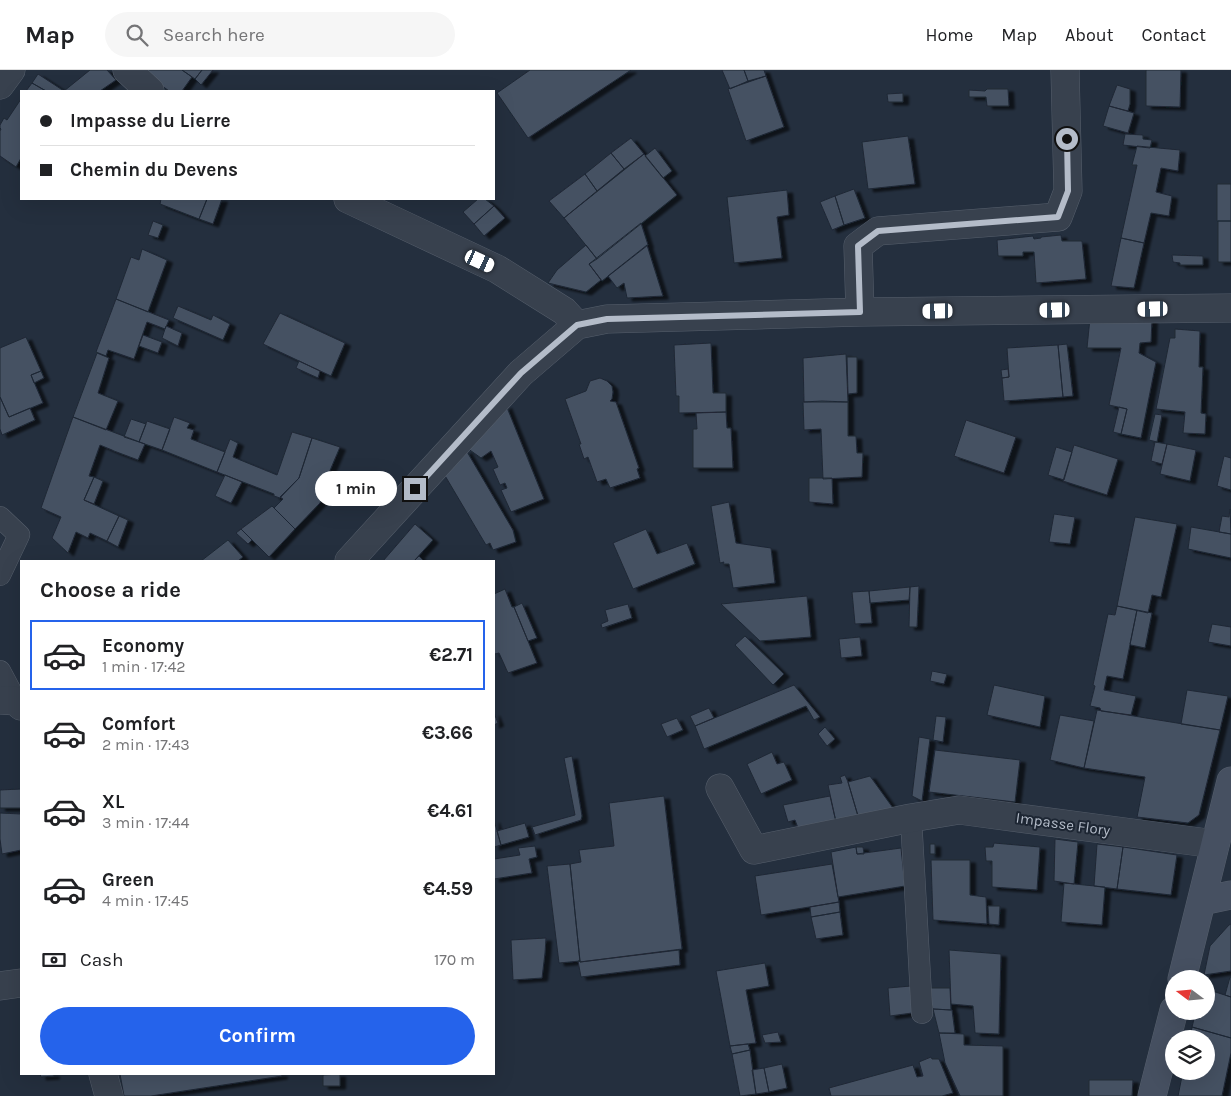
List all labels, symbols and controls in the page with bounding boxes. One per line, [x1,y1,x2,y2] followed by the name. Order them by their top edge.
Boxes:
[105,12,455,57] search box
[25,21,75,49] text: Map
[123,21,151,49] icon: search
[163,24,265,46] text: Search here
[925,24,973,46] text: Home
[1001,24,1037,46] text: Map
[1065,24,1114,46] text: About
[1142,24,1206,46] text: Contact
[70,110,231,132] text: Impasse du Lierre
[1056,128,1078,150] route start
[70,159,238,181] text: Chemin du Devens
[463,248,496,274] car
[1137,301,1168,317] car
[1039,302,1070,318] car
[922,303,953,319] car
[315,472,398,506] callout: 1 min
[404,478,426,500] route end
[336,479,376,498] text: 1 min
[40,577,181,603] text: Choose a ride
[42,633,87,678] icon: car
[102,635,184,657] text: Economy
[429,644,473,666] text: €2.71
[102,657,186,676] text: 1 min · 17:42
[42,711,87,756] icon: car
[102,713,176,735] text: Comfort
[422,722,473,744] text: €3.66
[102,735,190,754] text: 2 min · 17:43
[42,789,87,834] icon: car
[102,791,124,813] text: XL
[427,800,473,822] text: €4.61
[1015,808,1111,840] street label: Impasse Flory
[102,813,189,832] text: 3 min · 17:44
[42,867,87,912] icon: car
[102,869,154,891] text: Green
[423,878,473,900] text: €4.59
[102,891,189,910] text: 4 min · 17:45
[40,946,68,974] icon: cash
[80,949,124,971] text: Cash
[434,950,475,969] text: 170 m
[1165,970,1215,1020] north arrow
[1165,970,1215,1080] map controls
[40,1007,475,1065] button: Confirm
[1165,1030,1215,1080] button: layers

